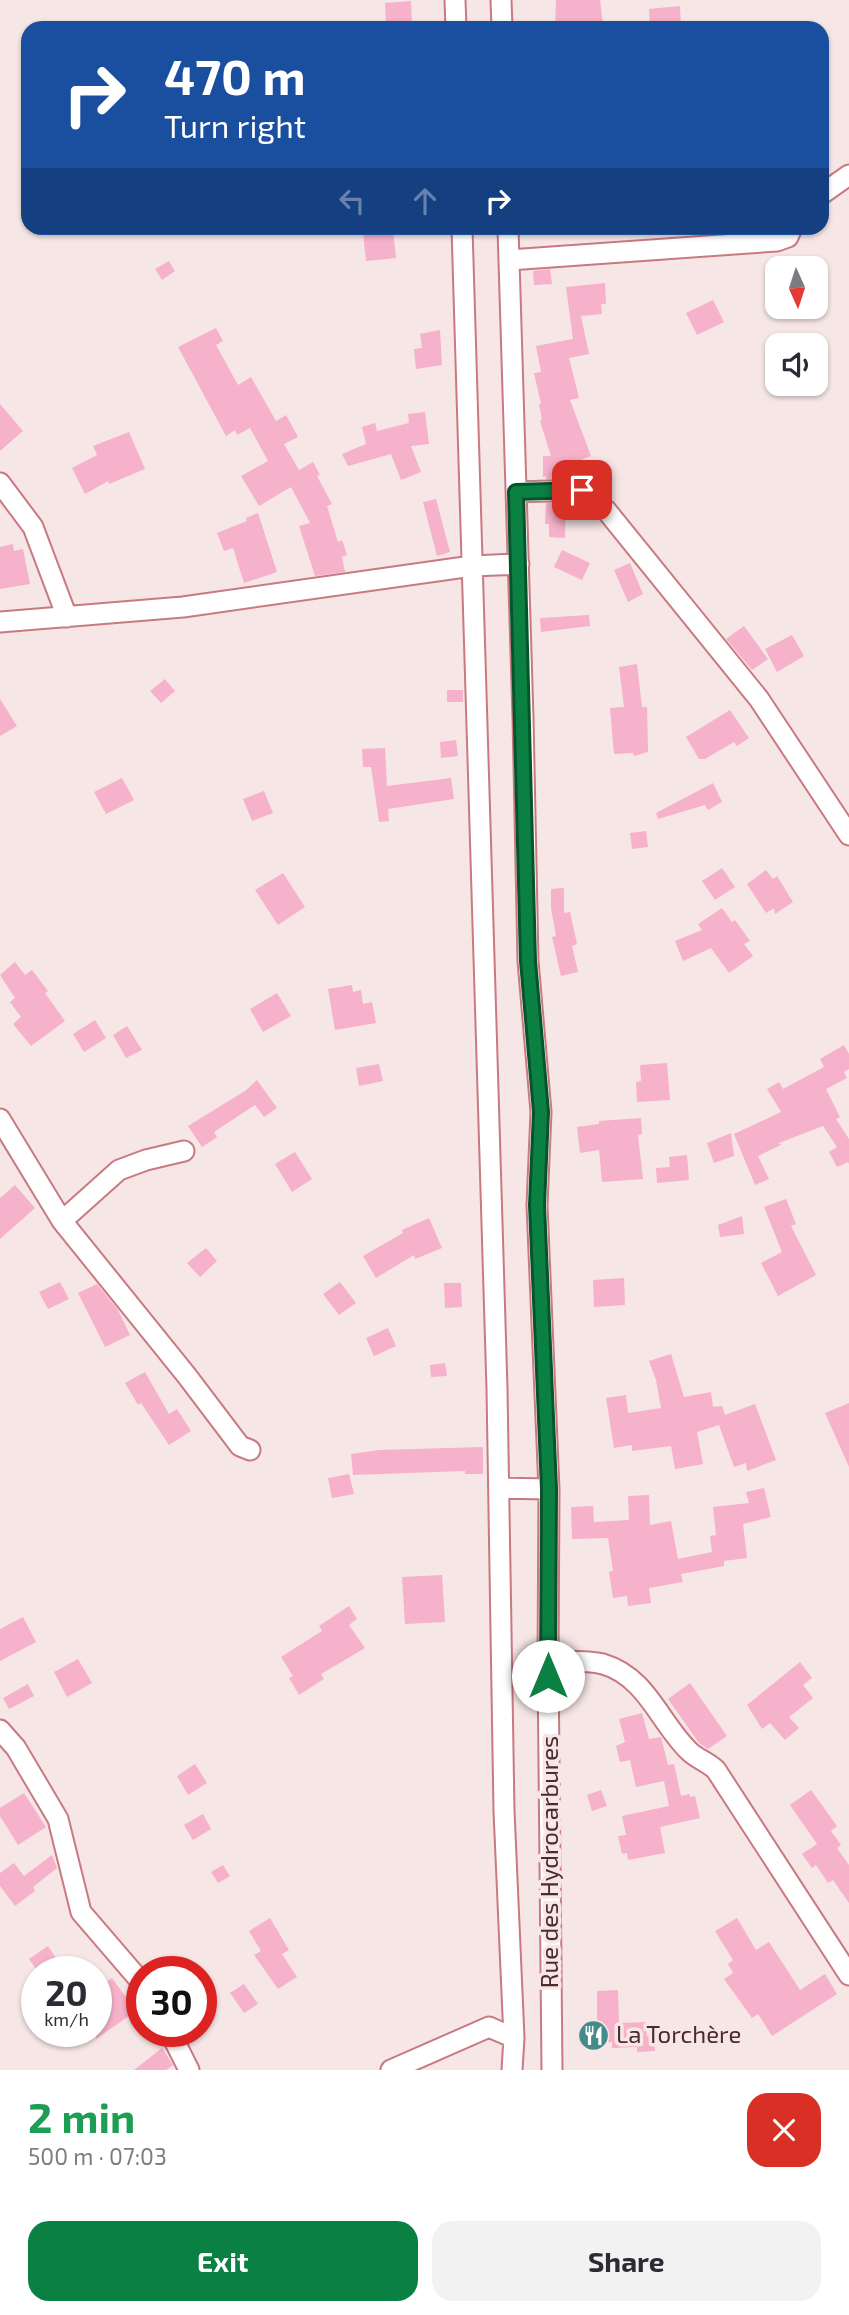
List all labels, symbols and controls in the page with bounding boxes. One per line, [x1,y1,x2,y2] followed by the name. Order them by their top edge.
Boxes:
[164,46,306,105] text: 470 m
[49,49,140,140] icon: right
[164,106,306,144] text: Turn right
[333,182,371,220] icon: left
[406,182,444,220] icon: ahead
[479,182,517,220] icon: right
[765,256,828,318] north arrow
[765,256,828,396] map controls
[765,333,828,396] button: sound
[552,460,612,520] pin
[563,471,601,509] icon: arrive
[511,1639,585,1713] position arrow
[534,1736,563,1988] street label: Rue des Hydrocarbures
[126,1956,217,2047] speed limit sign: 30
[45,1971,88,2013] text: 20
[44,2008,89,2030] text: km/h
[576,2018,610,2052] restaurant icon: La Torchère
[616,2019,741,2048] place label: La Torchère
[28,2091,135,2141] text: 2 min
[747,2093,821,2167] button: close
[28,2142,167,2170] text: 500 m · 07:03
[28,2221,418,2301] button: Exit
[432,2221,821,2301] button: Share

